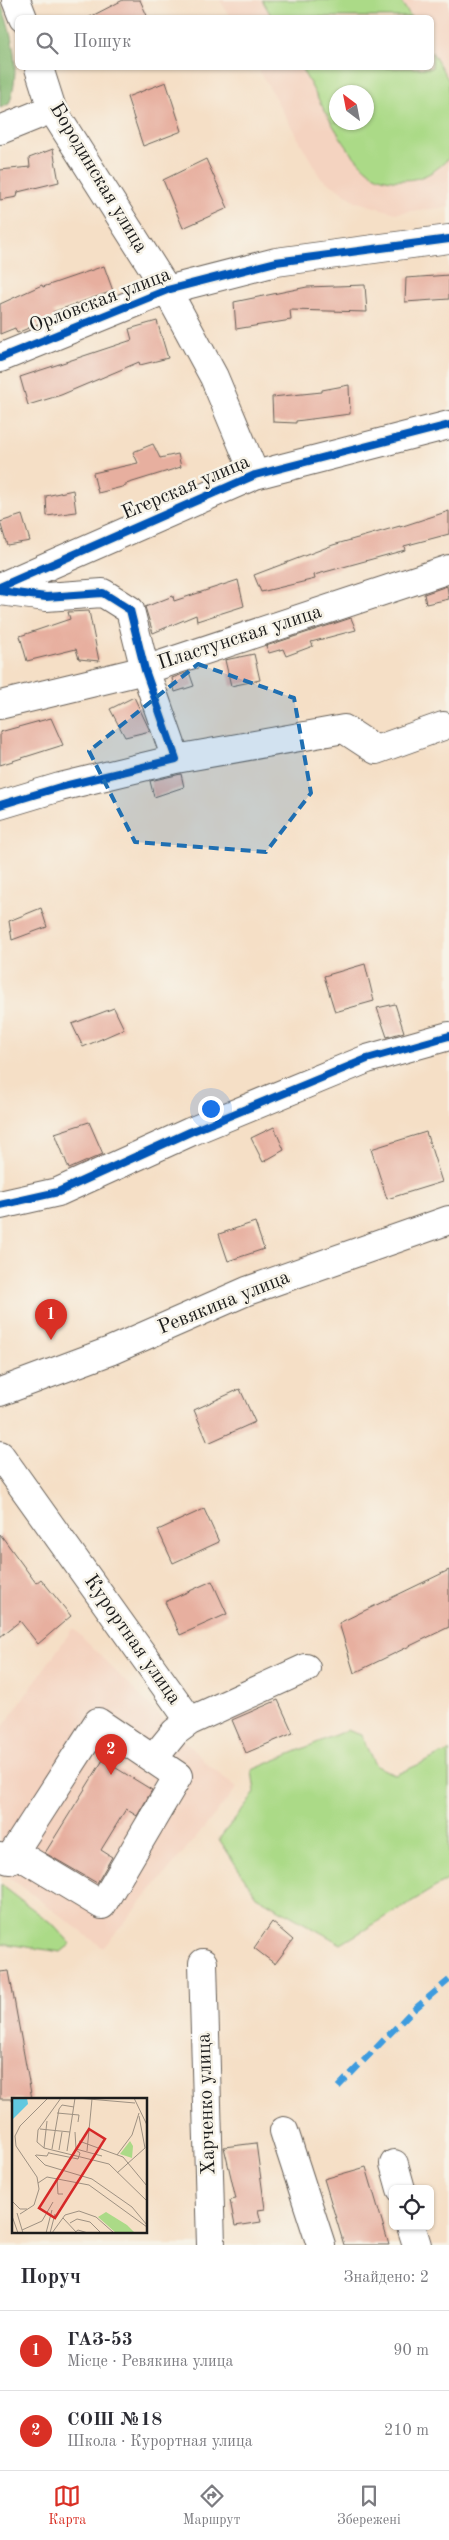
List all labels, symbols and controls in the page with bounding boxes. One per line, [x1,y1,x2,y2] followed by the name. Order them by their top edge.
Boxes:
[15,15,434,70] search box
[33,29,61,57] icon: search
[73,33,131,52] text: Пошук
[329,85,374,130] north arrow
[45,100,151,257] street label: Бородинская улица
[27,265,174,337] street label: Орловская улица
[119,452,253,524] street label: Егерская улица
[155,602,325,674] street label: Пластунская улица
[198,1096,224,1122] your location
[155,1267,293,1339] street label: Ревякина улица
[35,1299,67,1340] pin: 1
[80,1571,184,1709] street label: Курортная улица
[95,1734,127,1775] pin: 2
[195,2033,219,2175] street label: Харченко улица
[12,2098,148,2232] inset map
[389,2185,434,2230] map controls
[389,2185,434,2230] button: locate
[20,2267,81,2288] text: Поруч
[344,2270,429,2286] text: Знайдено: 2
[67,2331,133,2350] text: ГАЗ-53
[31,2343,41,2359] text: 1
[393,2343,429,2359] text: 90 m
[67,2354,233,2370] text: Місце · Ревякина улица
[67,2411,162,2430] text: СОШ №18
[31,2423,41,2439] text: 2
[384,2423,429,2439] text: 210 m
[67,2434,253,2450] text: Школа · Курортная улица
[48,2482,86,2529] tab: Карта
[183,2482,240,2529] tab: Маршрут
[337,2482,401,2529] tab: Збережені

